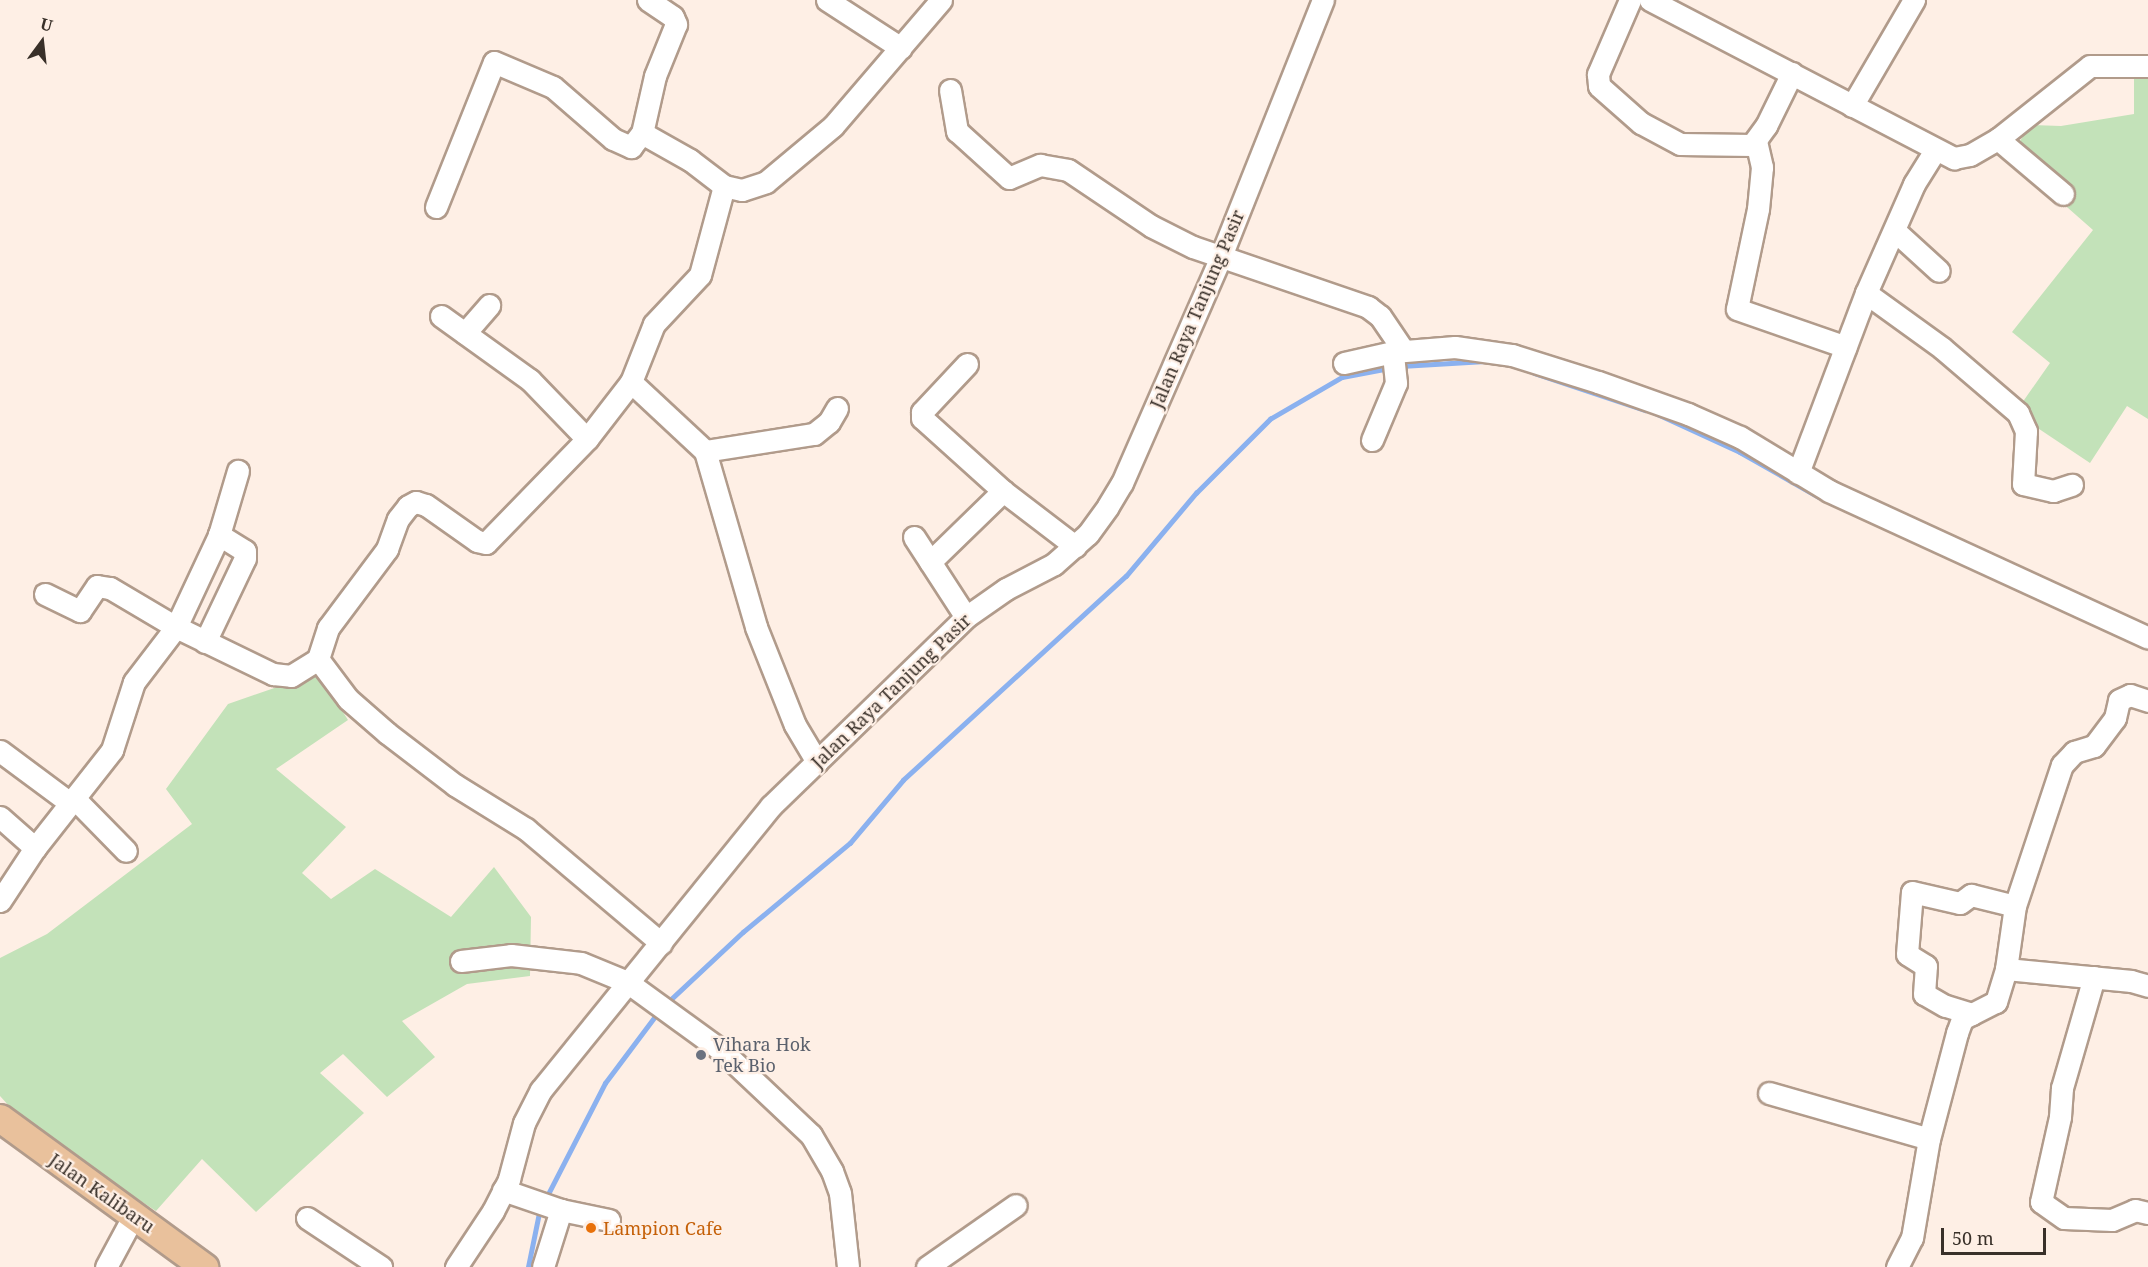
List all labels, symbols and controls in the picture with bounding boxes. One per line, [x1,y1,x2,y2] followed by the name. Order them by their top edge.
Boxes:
[12,12,72,72] north arrow
[38,12,55,37] text: U
[1145,207,1249,411] street label: Jalan Raya Tanjung Pasir
[807,609,975,773] street label: Jalan Raya Tanjung Pasir
[713,1034,811,1076] place label: Vihara Hok Tek Bio
[694,1048,708,1062] marker: Vihara Hok Tek Bio
[45,1149,159,1237] street label: Jalan Kalibaru
[1944,1216,2049,1254] scale bar
[603,1217,722,1239] place label: Lampion Cafe
[584,1221,598,1235] marker: Lampion Cafe
[1952,1226,1994,1250] text: 50 m

